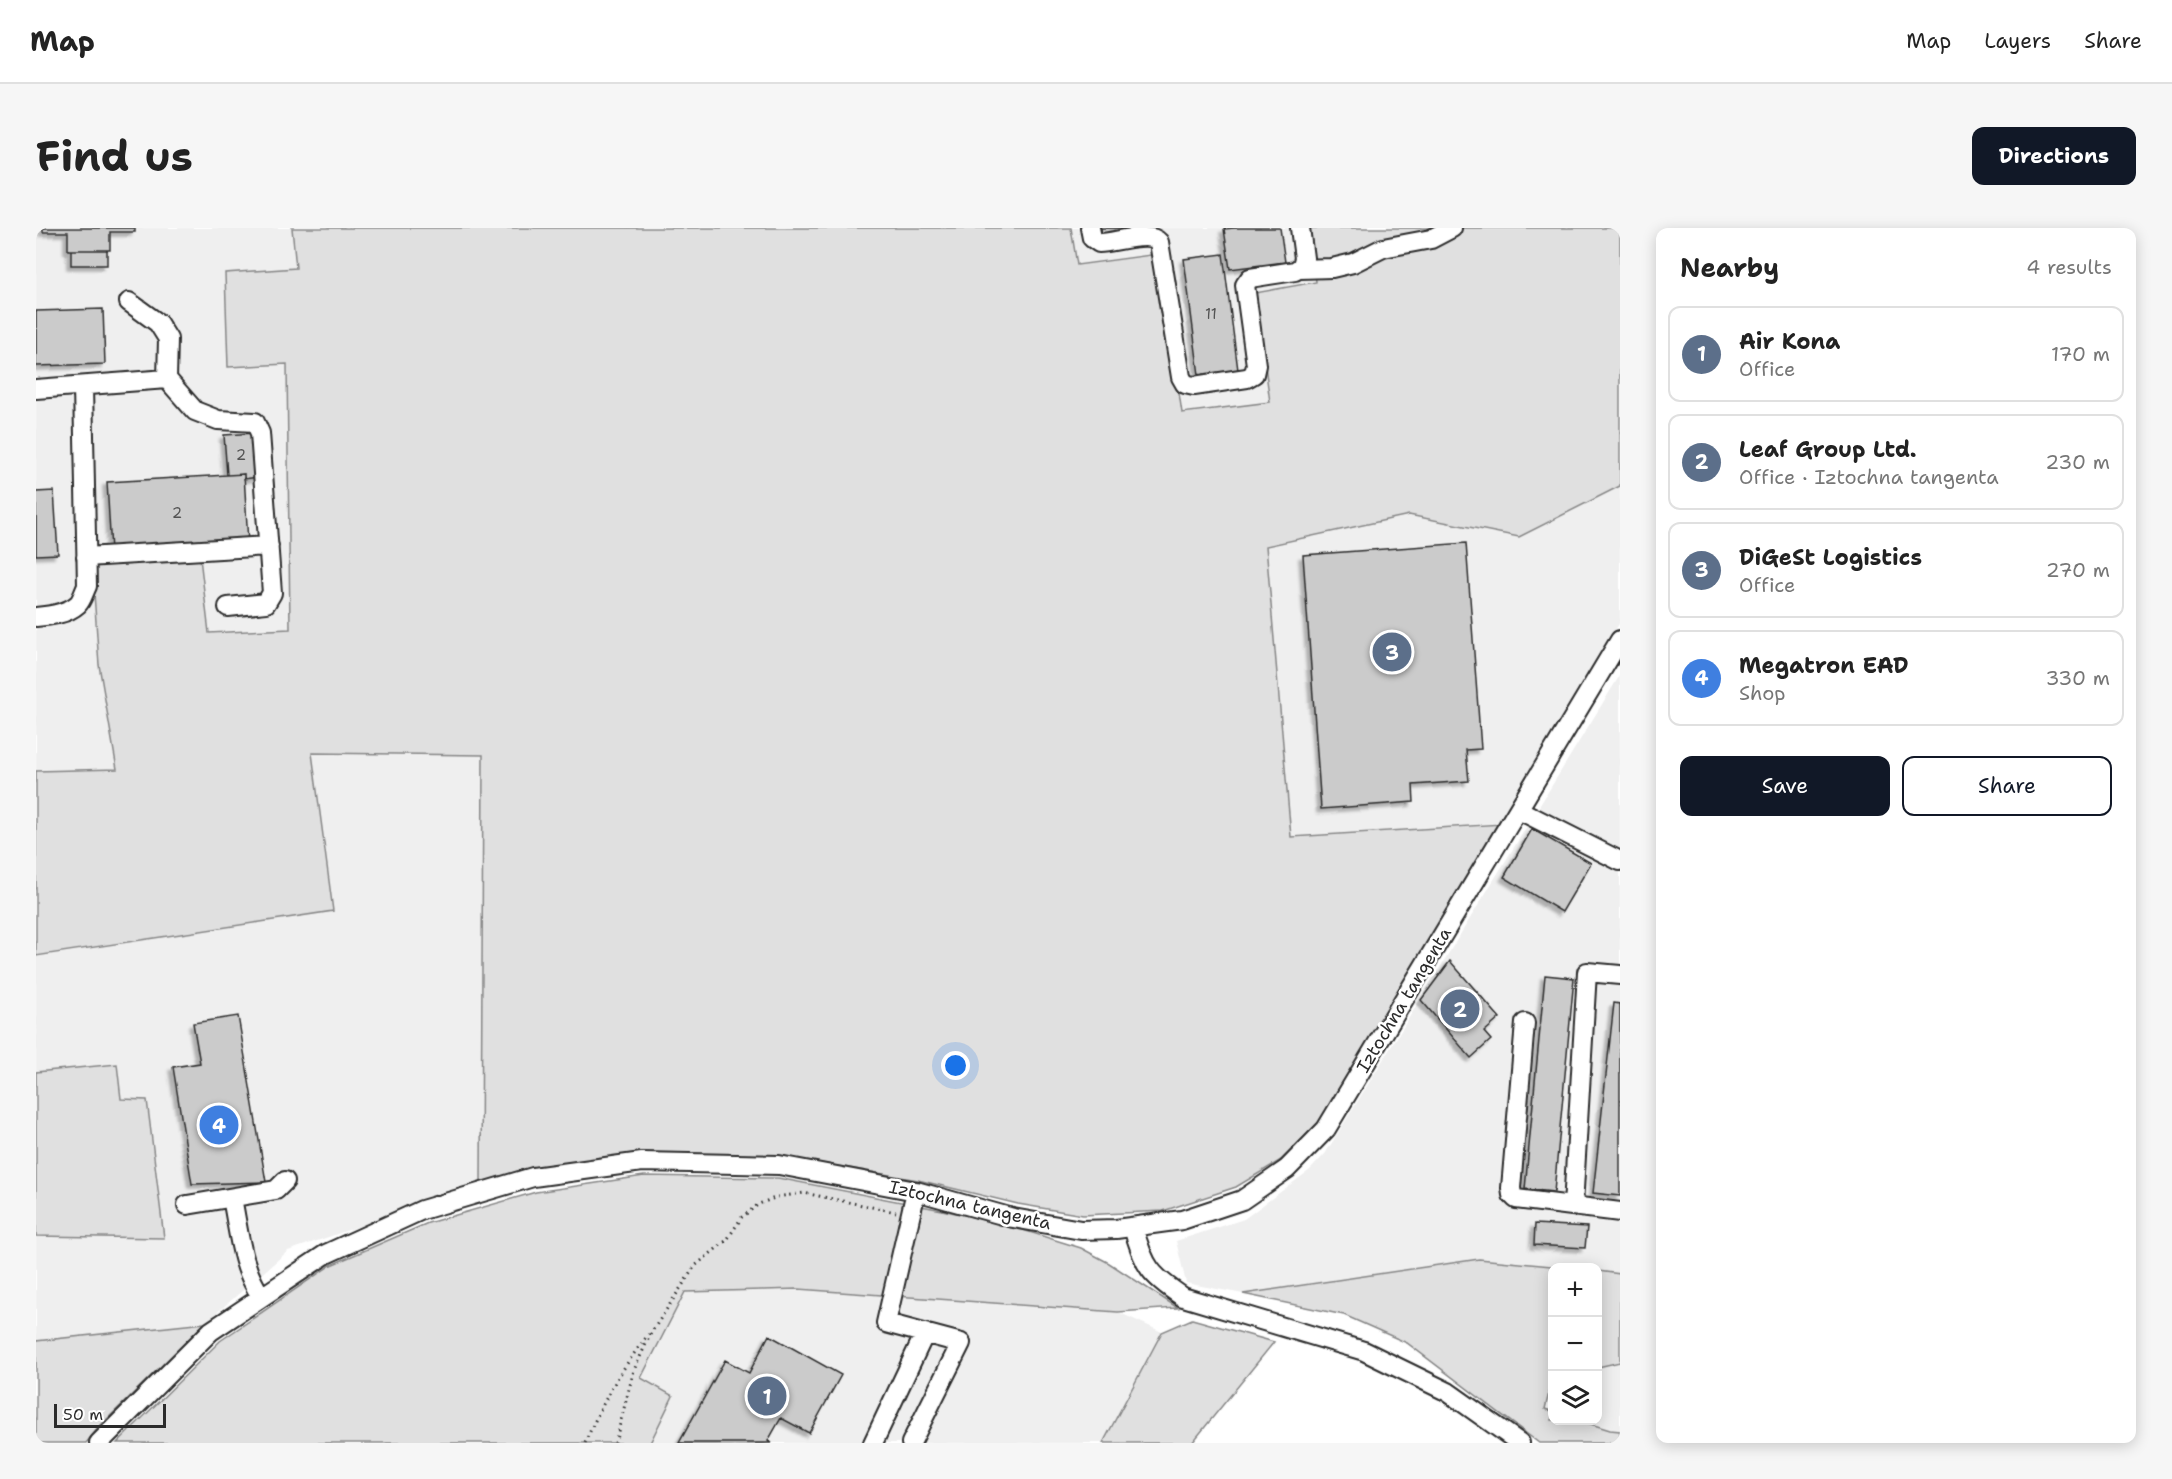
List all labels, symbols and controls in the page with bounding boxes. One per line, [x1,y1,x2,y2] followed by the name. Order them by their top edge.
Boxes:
[30,22,95,60] text: Map
[1906,27,1951,55] text: Map
[1984,27,2051,55] text: Layers
[2084,27,2142,55] text: Share
[1972,127,2136,185] button: Directions
[36,128,193,184] text: Find us
[1680,250,1779,285] text: Nearby
[2026,254,2112,280] text: 4 results
[1205,304,1217,324] house number: 11
[1739,327,1840,356] text: Air Kona
[1697,341,1706,367] text: 1
[2051,341,2110,367] text: 170 m
[1739,356,1795,382] text: Office
[1739,435,1917,464] text: Leaf Group Ltd.
[236,445,246,465] house number: 2
[1695,449,1709,475] text: 2
[2045,449,2110,475] text: 230 m
[1739,464,1999,490] text: Office · Iztochna tangenta
[172,503,182,523] house number: 2
[1739,543,1922,572] text: DiGeSt Logistics
[1695,557,1709,583] text: 3
[2046,557,2110,583] text: 270 m
[1739,572,1795,598] text: Office
[1372,630,1412,674] pin: 3
[1739,651,1909,680] text: Megatron EAD
[1695,665,1709,691] text: 4
[2046,665,2110,691] text: 330 m
[1739,680,1786,706] text: Shop
[1680,756,1890,816] button: Save
[1902,756,2112,816] button: Share
[1351,923,1457,1077] street label: Iztochna tangenta
[1440,986,1480,1032] pin: 2
[941,1051,970,1080] your location
[200,1102,238,1148] pin: 4
[887,1175,1053,1235] street label: Iztochna tangenta
[1548,1263,1602,1425] map controls
[1548,1263,1602,1317] button: +
[1548,1317,1602,1371] button: −
[1548,1371,1602,1425] button: layers
[748,1374,786,1418] pin: 1
[54,1401,166,1428] scale bar
[63,1404,103,1425] text: 50 m

